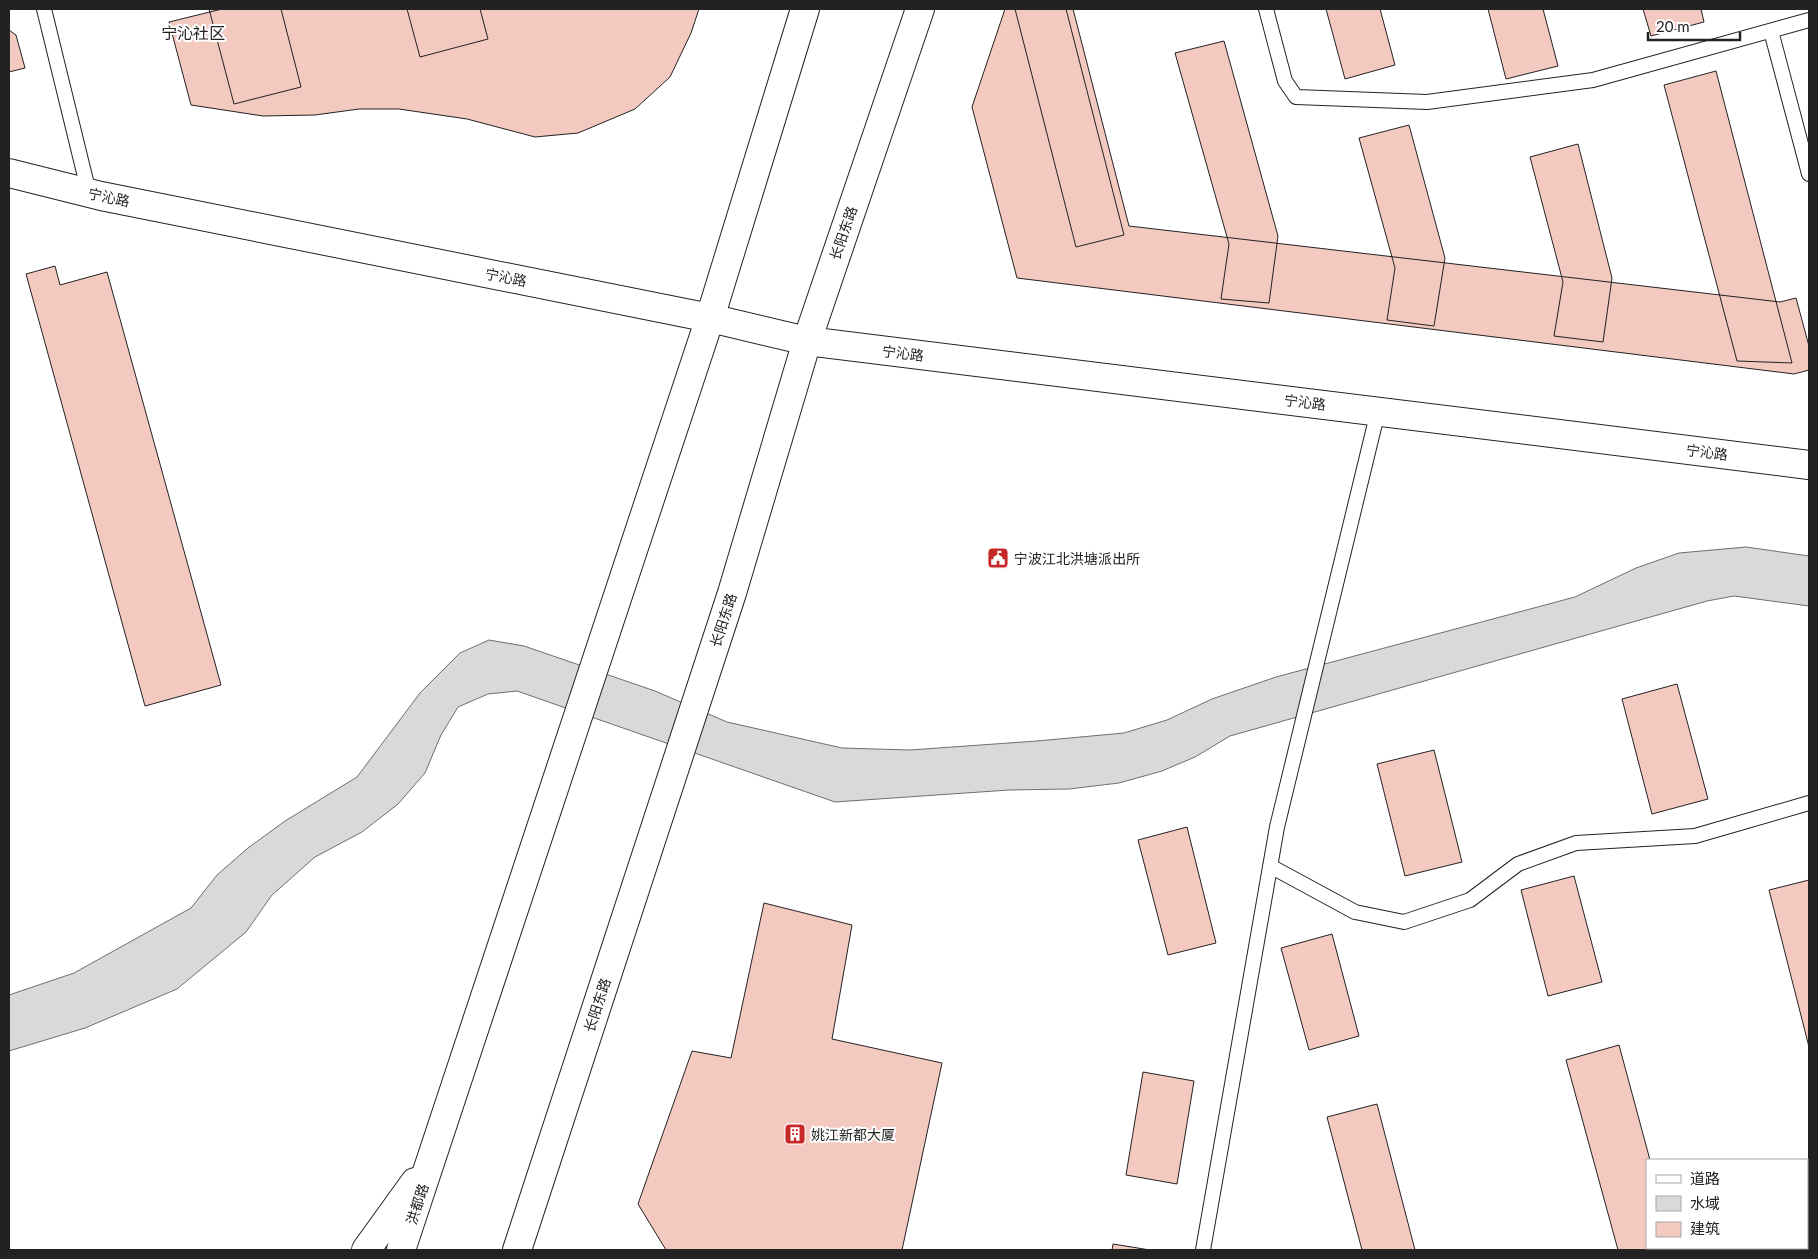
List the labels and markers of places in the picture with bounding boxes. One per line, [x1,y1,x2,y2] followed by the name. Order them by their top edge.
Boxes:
[986,546,1010,570] public building icon: 宁波江北洪塘派出所
[1014,550,1140,567] place label: 宁波江北洪塘派出所
[783,1122,807,1146] building icon: 姚江新都大厦
[811,1126,895,1143] place label: 姚江新都大厦

